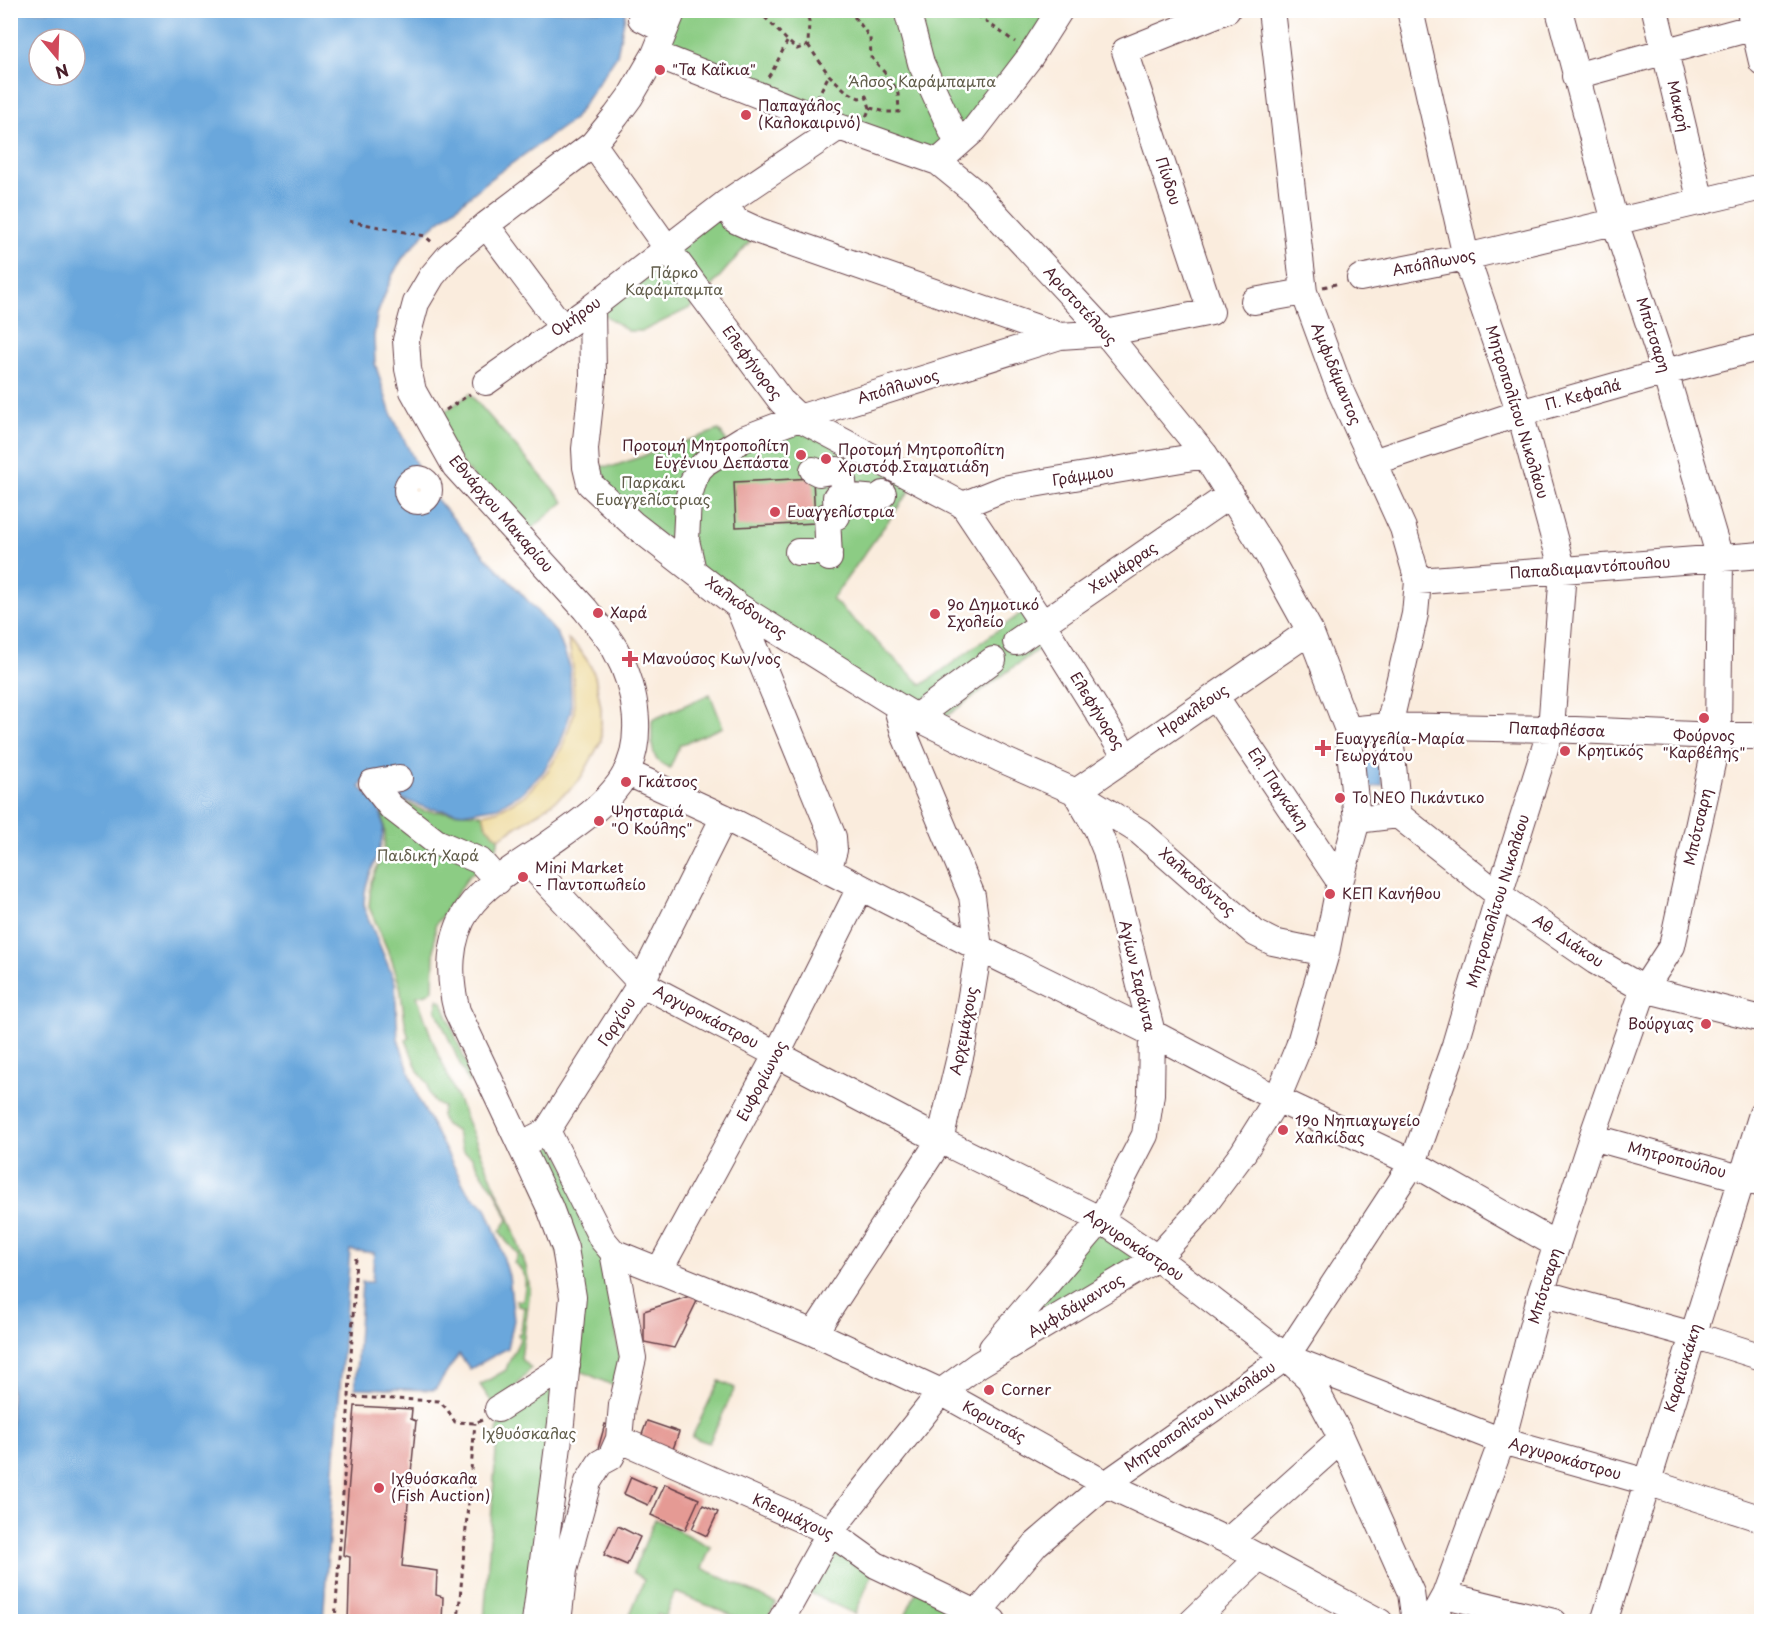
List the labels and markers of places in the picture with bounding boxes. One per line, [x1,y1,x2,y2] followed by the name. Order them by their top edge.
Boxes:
[672,57,756,80] place label: "Τα Καΐκια"
[653,63,667,77] marker: "Τα Καΐκια"
[758,93,861,133] place label: Παπαγάλος (Καλοκαιρινό)
[739,108,753,122] marker: Παπαγάλος (Καλοκαιρινό)
[622,433,789,473] place label: Προτομή Μητροπολίτη Ευγένιου Δεπάστα
[838,437,1005,477] place label: Προτομή Μητροπολίτη Χριστόφ.Σταματιάδη
[794,448,808,462] marker: Προτομή Μητροπολίτη Ευγένιου Δεπάστα
[819,452,833,466] marker: Προτομή Μητροπολίτη Χριστόφ.Σταματιάδη
[787,499,895,522] place label: Ευαγγελίστρια
[768,505,782,519] marker: Ευαγγελίστρια
[947,592,1039,632] place label: 9ο Δημοτικό Σχολείο
[610,600,648,623] place label: Χαρά
[591,606,605,620] marker: Χαρά
[928,607,942,621] marker: 9ο Δημοτικό Σχολείο
[642,646,781,669] place label: Μανούσος Κων/νος
[623,652,637,666] marker: Μανούσος Κων/νος
[1697,711,1711,725] marker: Φούρνος "Καρβέλης"
[1662,723,1746,763] place label: Φούρνος "Καρβέλης"
[1335,726,1465,766] place label: Ευαγγελία-Μαρία Γεωργάτου
[1577,738,1644,761] place label: Κρητικός
[1316,741,1330,755] marker: Ευαγγελία-Μαρία Γεωργάτου
[1558,744,1572,758] marker: Κρητικός
[638,769,698,792] place label: Γκάτσος
[619,775,633,789] marker: Γκάτσος
[1352,785,1484,808] place label: Το ΝΕΟ Πικάντικο
[1333,791,1347,805] marker: Το ΝΕΟ Πικάντικο
[611,799,693,839] place label: Ψησταριά "Ο Κούλης"
[592,814,606,828] marker: Ψησταριά "Ο Κούλης"
[535,855,646,895] place label: Mini Market - Παντοπωλείο
[516,870,530,884] marker: Mini Market - Παντοπωλείο
[1342,881,1441,904] place label: ΚΕΠ Κανήθου
[1323,887,1337,901] marker: ΚΕΠ Κανήθου
[1628,1011,1694,1034] place label: Βούργιας
[1699,1017,1713,1031] marker: Βούργιας
[1295,1108,1420,1148] place label: 19ο Νηπιαγωγείο Χαλκίδας
[1276,1123,1290,1137] marker: 19ο Νηπιαγωγείο Χαλκίδας
[1001,1377,1051,1400] place label: Corner
[982,1383,996,1397] marker: Corner
[391,1466,490,1506] place label: Ιχθυόσκαλα (Fish Auction)
[372,1481,386,1495] marker: Ιχθυόσκαλα (Fish Auction)

